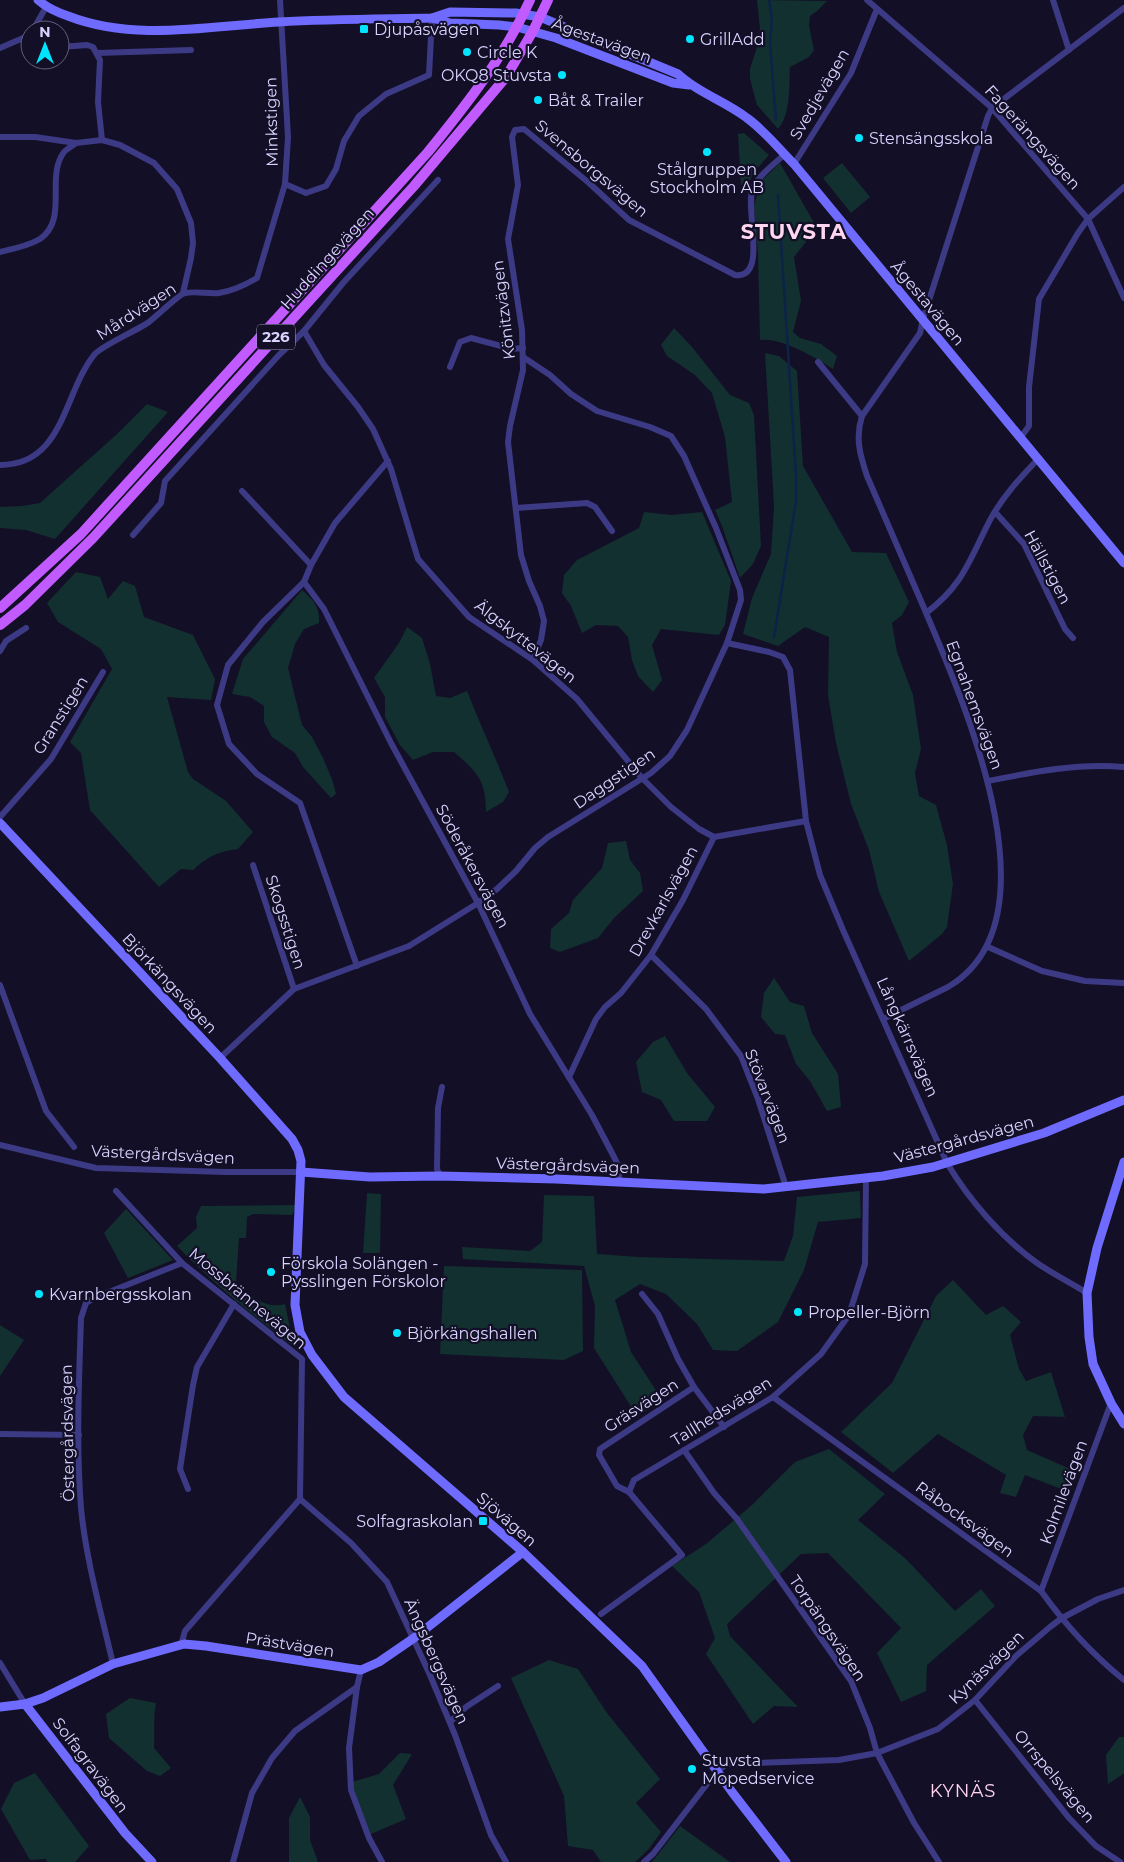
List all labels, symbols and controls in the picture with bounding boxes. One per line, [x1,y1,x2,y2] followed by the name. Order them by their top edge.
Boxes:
[549,13,655,67] street label: Ågestavägen
[20,20,70,70] north arrow
[374,20,479,39] place label: Djupåsvägen
[39,23,51,41] text: N
[358,23,370,35] marker: Djupåsvägen
[700,30,765,49] place label: GrillAdd
[684,33,696,45] marker: GrillAdd
[477,43,538,62] place label: Circle K
[786,45,853,143] street label: Svedjevägen
[461,46,473,58] marker: Circle K
[441,66,552,85] place label: OKQ8 Stuvsta
[556,69,568,81] marker: OKQ8 Stuvsta
[261,77,282,167] street label: Minkstigen
[981,81,1084,193] street label: Fagerängsvägen
[548,91,644,110] place label: Båt & Trailer
[532,94,544,106] marker: Båt & Trailer
[531,116,652,221] street label: Svensborgsvägen
[869,129,993,148] place label: Stensängsskola
[853,132,865,144] marker: Stensängsskola
[701,146,713,158] marker: Stålgruppen Stockholm AB
[650,160,764,197] place label: Stålgruppen Stockholm AB
[277,204,378,313] street label: Huddingevägen
[741,219,847,244] district label: STUVSTA
[887,257,969,349] street label: Ågestavägen
[488,259,519,361] street label: Könitzvägen
[93,279,180,344] street label: Mårdvägen
[257,324,295,350] road number: 226
[1020,527,1075,608] street label: Hällstigen
[471,595,581,687] street label: Älgskyttevägen
[942,638,1007,772] street label: Egnahemsvägen
[29,673,92,758] street label: Granstigen
[570,744,659,813] street label: Daggstigen
[432,801,513,932] street label: Söderåkersvägen
[625,842,702,960] street label: Drevkarlsvägen
[261,873,310,972] street label: Skogsstigen
[118,929,221,1037] street label: Björkängsvägen
[873,974,942,1100] street label: Långkärrsvägen
[741,1046,794,1146] street label: Stövarvägen
[892,1112,1036,1167] street label: Västergårdsvägen
[91,1141,235,1168] street label: Västergårdsvägen
[496,1153,640,1178] street label: Västergårdsvägen
[185,1244,310,1353] street label: Mossbrännevägen
[281,1254,446,1291] place label: Förskola Solängen - Pysslingen Förskolor
[265,1266,277,1278] marker: Förskola Solängen - Pysslingen Förskolor
[49,1285,192,1304] place label: Kvarnbergsskolan
[33,1288,45,1300] marker: Kvarnbergsskolan
[808,1303,930,1322] place label: Propeller-Björn
[792,1306,804,1318] marker: Propeller-Björn
[407,1324,538,1343] place label: Björkängshallen
[391,1327,403,1339] marker: Björkängshallen
[56,1364,78,1502] street label: Östergårdsvägen
[667,1373,775,1450] street label: Tallhedsvägen
[601,1374,682,1436] street label: Gräsvägen
[1036,1437,1091,1547] street label: Kolmilevägen
[912,1477,1018,1561] street label: Råbocksvägen
[473,1488,541,1551] street label: Sjövägen
[356,1512,473,1531] place label: Solfagraskolan
[477,1515,489,1527] marker: Solfagraskolan
[785,1572,870,1685] street label: Torpängsvägen
[400,1595,474,1727] street label: Ängsbergsvägen
[945,1627,1028,1708] street label: Kynäsvägen
[244,1628,336,1661] street label: Prästvägen
[49,1714,133,1817] street label: Solfagravägen
[1010,1726,1099,1827] street label: Orrspelsvägen
[702,1751,814,1788] place label: Stuvsta Mopedservice
[686,1763,698,1775] marker: Stuvsta Mopedservice
[930,1780,996,1802] district label: KYNÄS

